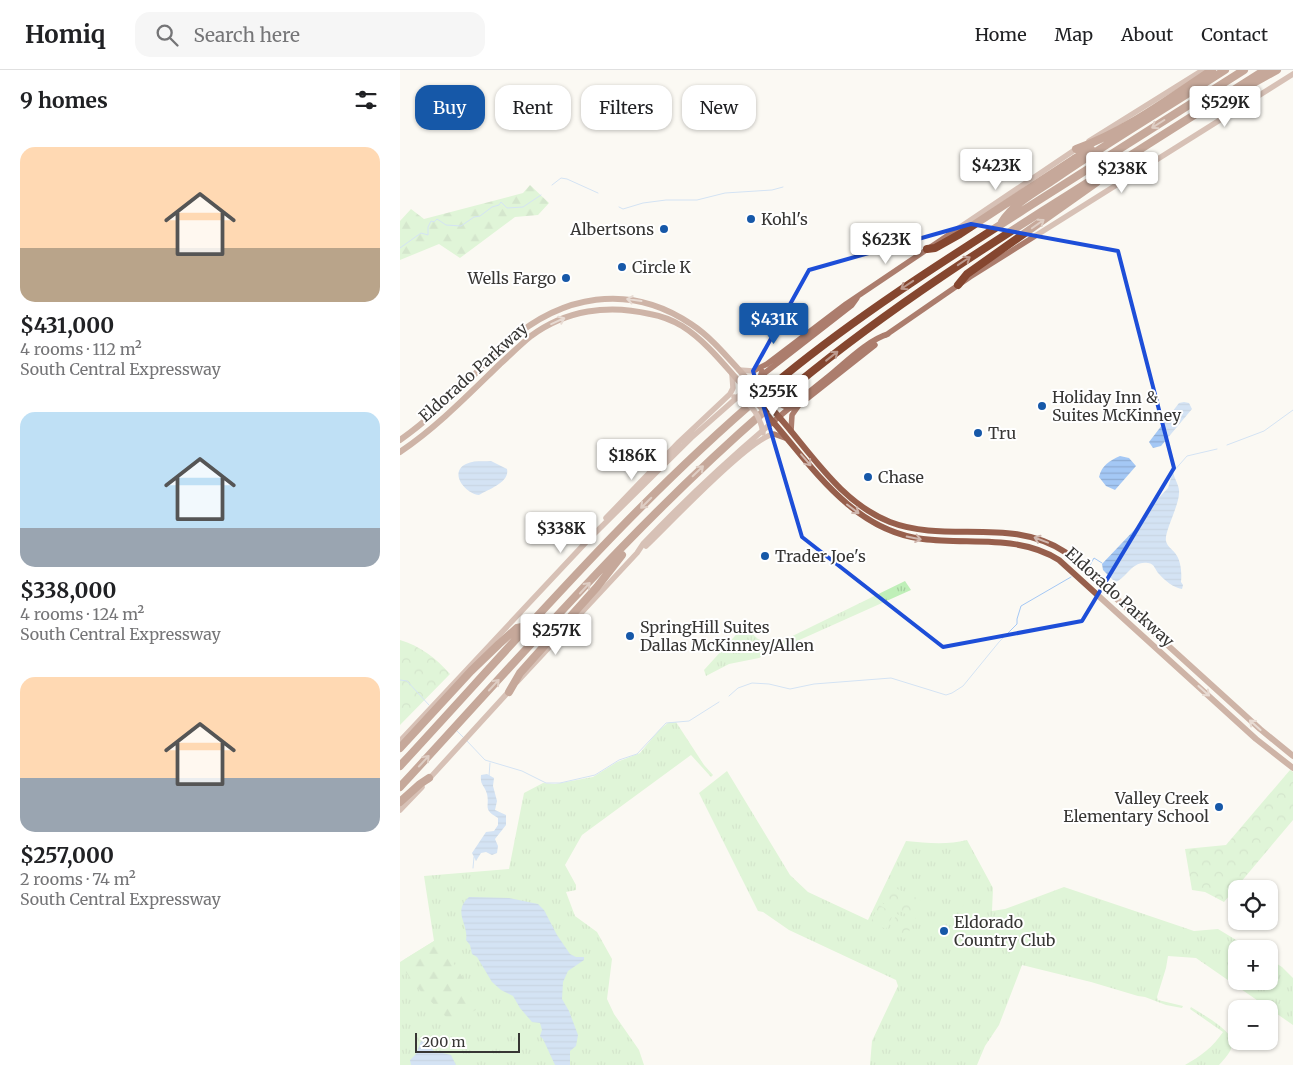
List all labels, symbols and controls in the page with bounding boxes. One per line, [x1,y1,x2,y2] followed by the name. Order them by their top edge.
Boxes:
[135,12,485,57] search box
[25,19,105,50] text: Homiq
[153,21,181,49] icon: search
[193,23,300,47] text: Search here
[975,23,1027,46] text: Home
[1055,23,1093,46] text: Map
[1121,23,1173,46] text: About
[1201,23,1268,46] text: Contact
[415,85,485,130] chip: Buy
[495,85,571,130] chip: Rent
[581,85,672,130] chip: Filters
[682,85,756,130] chip: New
[1190,85,1260,128] pin: $529K
[352,86,380,114] icon: filters
[20,87,108,114] text: 9 homes
[1200,92,1250,112] text: $529K
[1152,120,1166,130] one-way arrow
[961,148,1031,191] pin: $423K
[1087,152,1157,194] pin: $238K
[971,155,1021,175] text: $423K
[1097,158,1147,178] text: $238K
[155,179,245,269] icon: home
[761,209,808,229] place label: Kohl's
[745,213,757,225] marker: Kohl's
[569,219,654,239] place label: Albertsons
[1031,219,1045,229] one-way arrow
[851,222,921,265] pin: $623K
[658,223,670,235] marker: Albertsons
[861,229,911,249] text: $623K
[957,256,971,266] one-way arrow
[632,257,691,277] place label: Circle K
[616,261,628,273] marker: Circle K
[467,268,556,288] place label: Wells Fargo
[560,272,572,284] marker: Wells Fargo
[900,280,914,290] one-way arrow
[626,295,642,305] one-way arrow
[739,302,809,345] pin: $431K
[750,309,798,329] text: $431K
[20,312,114,339] text: $431,000
[550,315,565,325] one-way arrow
[415,317,532,426] street label: Eldorado Parkway
[20,339,142,359] text: 4 rooms · 112 m²
[825,351,839,361] one-way arrow
[20,359,221,379] text: South Central Expressway
[738,374,808,417] pin: $255K
[749,381,797,401] text: $255K
[1052,387,1182,425] place label: Holiday Inn & Suites McKinney
[1036,400,1048,412] marker: Holiday Inn & Suites McKinney
[988,423,1016,443] place label: Tru
[972,427,984,439] marker: Tru
[597,438,667,481] pin: $186K
[155,444,245,534] icon: home
[608,445,656,465] text: $186K
[800,453,811,466] one-way arrow
[692,465,705,477] one-way arrow
[878,467,924,487] place label: Chase
[862,471,874,483] marker: Chase
[640,496,652,508] one-way arrow
[846,504,860,514] one-way arrow
[526,512,596,554] pin: $338K
[536,518,586,538] text: $338K
[906,533,922,543] one-way arrow
[1034,535,1049,544] one-way arrow
[1062,543,1179,652] street label: Eldorado Parkway
[775,546,866,566] place label: Trader Joe's
[759,550,771,562] marker: Trader Joe's
[20,577,116,604] text: $338,000
[579,581,591,594] one-way arrow
[20,604,144,624] text: 4 rooms · 124 m²
[521,614,591,656] pin: $257K
[640,617,814,655] place label: SpringHill Suites Dallas McKinney/Allen
[531,620,581,640] text: $257K
[20,624,221,644] text: South Central Expressway
[624,630,636,642] marker: SpringHill Suites Dallas McKinney/Allen
[488,679,500,692] one-way arrow
[1197,685,1210,697] one-way arrow
[155,709,245,799] icon: home
[1249,719,1262,731] one-way arrow
[418,755,430,768] one-way arrow
[1063,788,1210,826] place label: Valley Creek Elementary School
[1213,801,1225,813] marker: Valley Creek Elementary School
[20,842,114,869] text: $257,000
[20,869,136,889] text: 2 rooms · 74 m²
[1228,880,1278,1050] map controls
[1228,880,1278,930] button: locate
[20,889,221,909] text: South Central Expressway
[954,912,1056,950] place label: Eldorado Country Club
[938,925,950,937] marker: Eldorado Country Club
[1228,940,1278,990] button: +
[1228,1000,1278,1050] button: −
[415,1030,520,1053] scale bar
[422,1033,465,1051] text: 200 m

